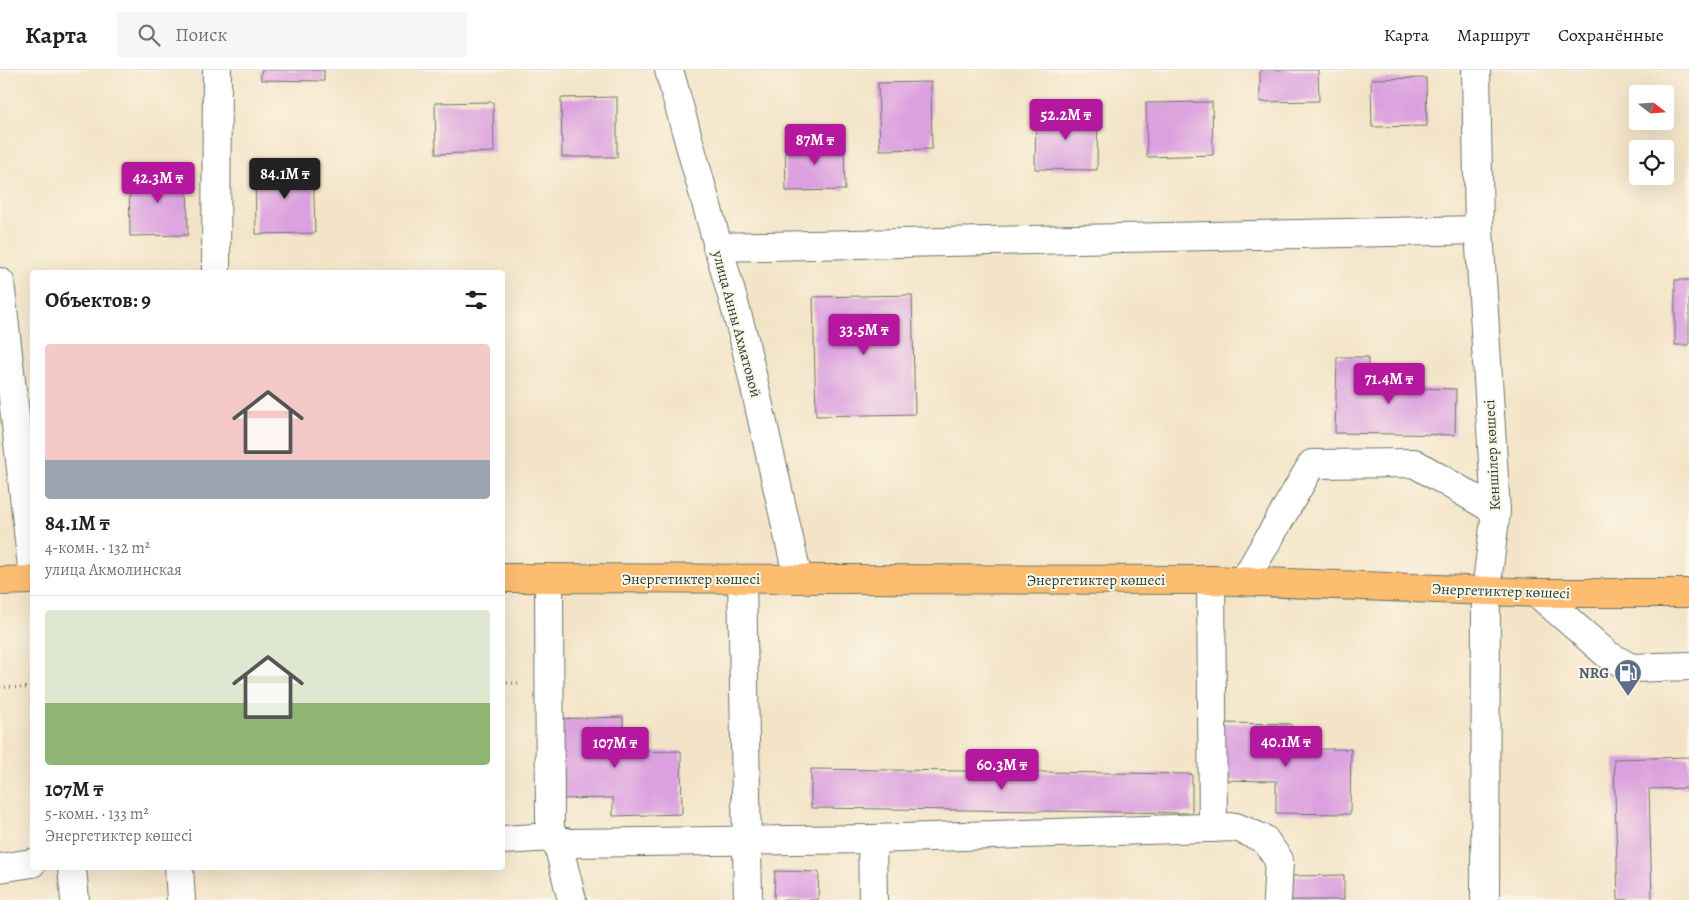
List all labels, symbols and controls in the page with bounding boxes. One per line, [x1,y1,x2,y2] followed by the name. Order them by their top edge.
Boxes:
[117,12,467,57] search box
[25,19,87,51] text: Карта
[135,21,163,49] icon: search
[175,22,227,48] text: Поиск
[1384,23,1429,47] text: Карта
[1457,23,1530,47] text: Маршрут
[1558,23,1664,47] text: Сохранённые
[1629,85,1674,130] north arrow
[1629,85,1674,185] map controls
[1020,98,1112,141] pin: 52.2M ₸
[1041,104,1091,126] text: 52.2M ₸
[780,124,850,166] pin: 87M ₸
[796,129,834,151] text: 87M ₸
[1629,140,1674,185] button: locate
[239,158,331,200] pin: 84.1M ₸
[112,162,204,204] pin: 42.3M ₸
[260,163,310,185] text: 84.1M ₸
[133,167,183,189] text: 42.3M ₸
[708,248,766,400] street label: улица Анны Ахматовой
[45,286,151,314] text: Объектов: 9
[462,286,490,314] icon: filters
[818,314,910,356] pin: 33.5M ₸
[839,319,889,341] text: 33.5M ₸
[1343,362,1435,405] pin: 71.4M ₸
[1365,368,1413,390] text: 71.4M ₸
[223,377,313,467] icon: home
[1479,399,1505,511] street label: Кеншілер көшесі
[45,509,110,537] text: 84.1M ₸
[45,537,150,559] text: 4-комн. · 132 m²
[45,559,182,581] text: улица Акмолинская
[622,569,760,589] street label: Энергетиктер көшесі
[1027,570,1165,590] street label: Энергетиктер көшесі
[1431,579,1571,603] street label: Энергетиктер көшесі
[223,642,313,732] icon: home
[1613,658,1643,697] fuel station icon: NRG
[1579,663,1609,683] place label: NRG
[574,726,656,769] pin: 107M ₸
[1240,726,1332,768] pin: 40.1M ₸
[1261,731,1311,753] text: 40.1M ₸
[593,732,637,754] text: 107M ₸
[956,748,1048,791] pin: 60.3M ₸
[977,754,1027,776] text: 60.3M ₸
[45,775,104,803] text: 107M ₸
[45,803,149,825] text: 5-комн. · 133 m²
[45,825,193,847] text: Энергетиктер көшесі

